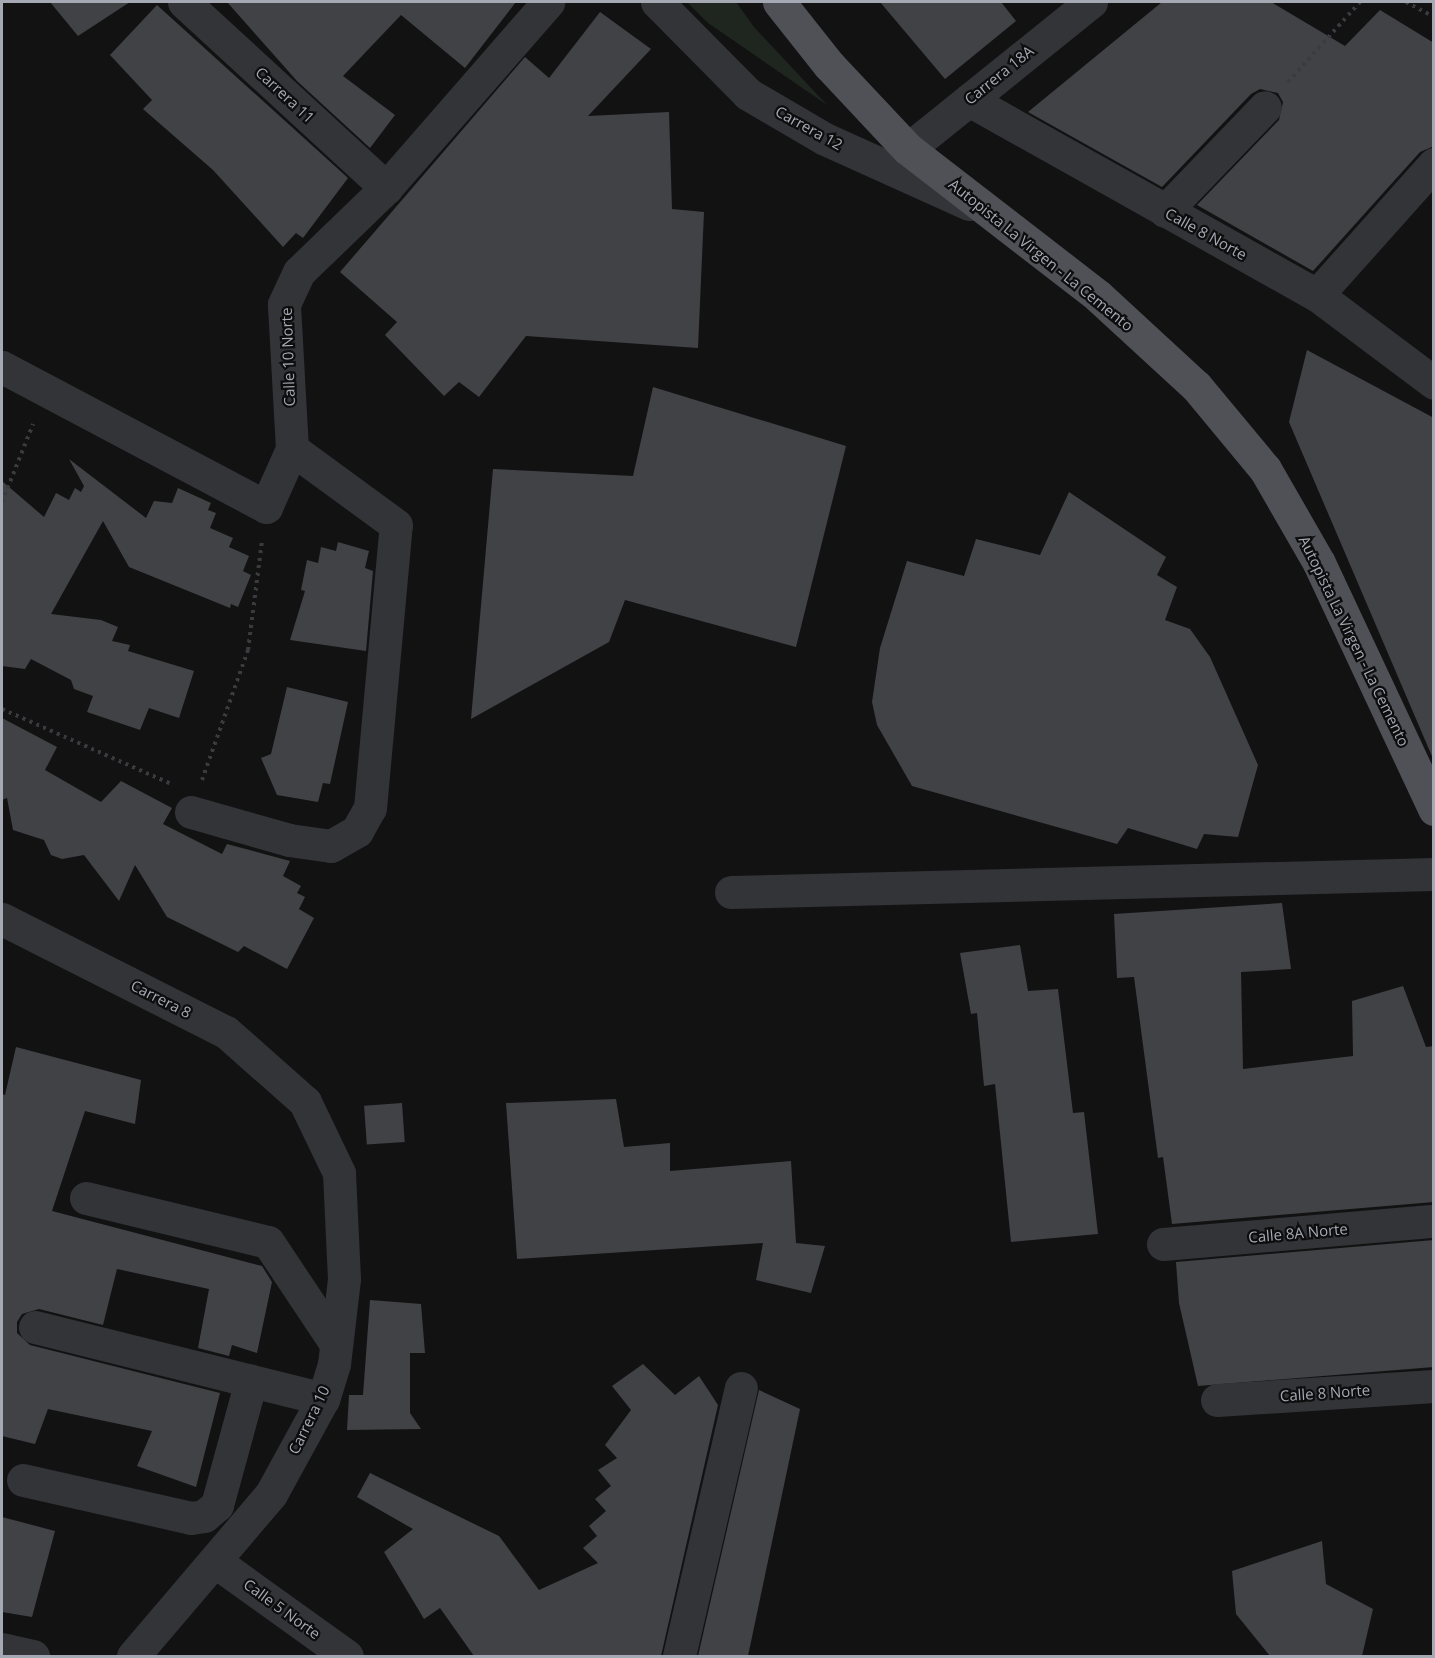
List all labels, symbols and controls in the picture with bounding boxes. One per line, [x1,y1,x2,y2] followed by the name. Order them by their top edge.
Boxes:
[961,42,1037,108] street label: Carrera 18A
[252,63,318,127] street label: Carrera 11
[772,102,846,154] street label: Carrera 12
[945,175,1137,335] street label: Autopista La Virgen - La Cemento
[1162,204,1250,264] street label: Calle 8 Norte
[277,307,299,407] street label: Calle 10 Norte
[1295,533,1413,749] street label: Autopista La Virgen - La Cemento
[128,976,194,1022] street label: Carrera 8
[1247,1220,1349,1246] street label: Calle 8A Norte
[1279,1381,1371,1405] street label: Calle 8 Norte
[285,1383,333,1457] street label: Carrera 10
[240,1575,324,1643] street label: Calle 5 Norte

